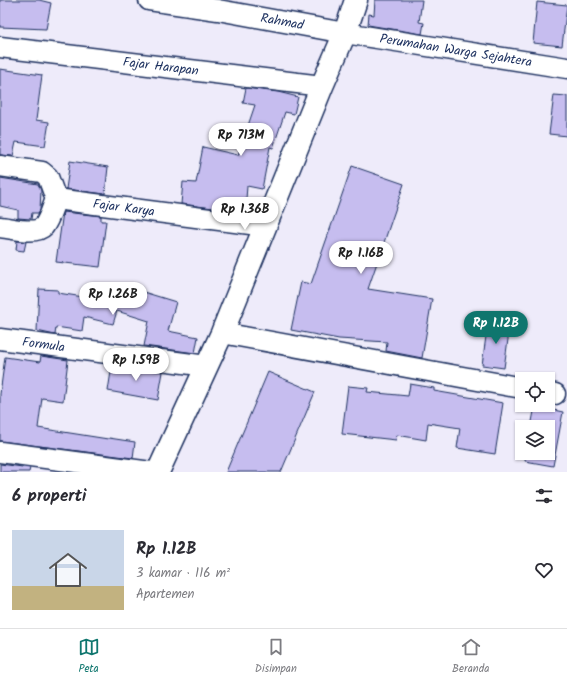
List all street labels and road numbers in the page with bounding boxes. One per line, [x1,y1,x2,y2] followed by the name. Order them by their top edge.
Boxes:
[259,7,306,36] street label: Rahmad
[378,28,533,73] street label: Perumahan Warga Sejahtera
[122,51,200,82] street label: Fajar Harapan
[92,193,156,222] street label: Fajar Karya
[21,332,66,358] street label: Formula

